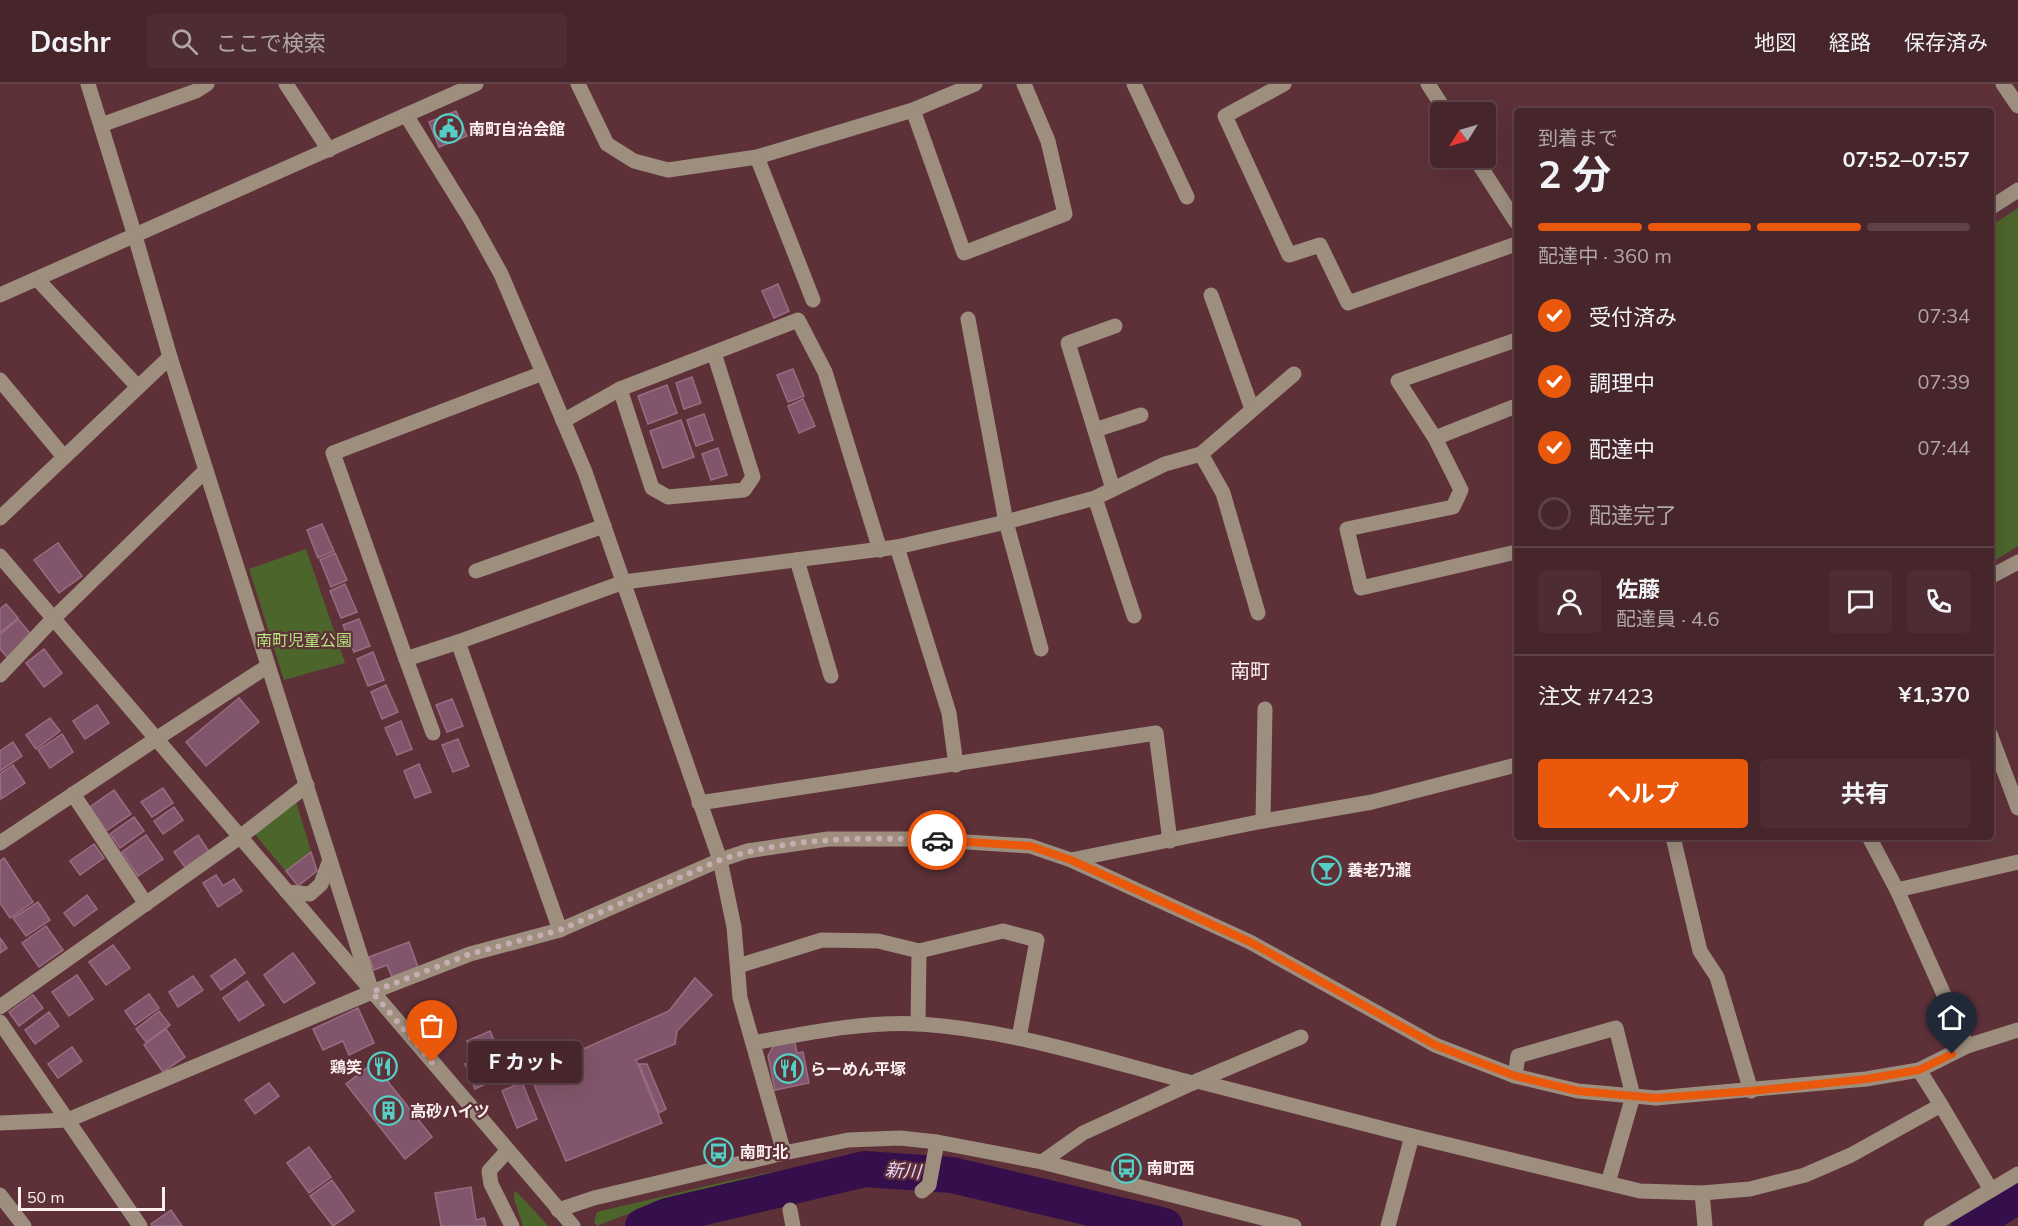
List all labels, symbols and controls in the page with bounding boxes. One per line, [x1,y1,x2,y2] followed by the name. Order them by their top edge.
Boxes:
[147,14,567,68] search box
[30,24,111,59] text: Dashr
[168,25,201,58] icon: search
[216,29,326,57] text: ここで検索
[1754,29,1796,55] text: 地図
[1829,29,1871,55] text: 経路
[1904,29,1988,55] text: 保存済み
[1430,102,1496,168] north arrow
[1430,102,1496,168] map controls
[432,113,464,145] public building icon: 南町自治会館
[469,119,565,139] place label: 南町自治会館
[1538,125,1618,150] text: 到着まで
[1842,145,1970,173] text: 07:52–07:57
[1538,149,1611,198] text: 2 分
[1538,243,1672,268] text: 配達中 · 360 m
[1538,299,1571,332] icon: check
[1589,303,1677,331] text: 受付済み
[1917,303,1970,328] text: 07:34
[1538,365,1571,398] icon: check
[1589,369,1655,397] text: 調理中
[1917,369,1970,394] text: 07:39
[1538,431,1571,464] icon: check
[1589,435,1655,463] text: 配達中
[1917,435,1970,460] text: 07:44
[1589,501,1677,529] text: 配達完了
[1538,570,1601,633] button: person
[1829,570,1892,633] button: chat
[1907,570,1970,633] button: phone
[1616,575,1660,603] text: 佐藤
[1616,606,1720,631] text: 配達員 · 4.6
[256,630,352,650] park label: 南町児童公園
[1230,658,1270,683] district label: 南町
[1899,680,1970,708] text: ¥1,370
[1538,682,1654,710] text: 注文 #7423
[1538,759,1748,828] button: ヘルプ
[1760,759,1970,828] button: 共有
[907,810,967,870] courier
[921,824,954,857] icon: car
[1310,854,1342,886] bar icon: 養老乃瀧
[1347,860,1411,880] place label: 養老乃瀧
[1926,992,1977,1054] pin
[406,1000,457,1062] pin
[1935,1001,1968,1034] icon: home
[415,1009,448,1042] icon: bag
[468,1041,582,1083] callout: Ｆカット
[485,1049,565,1074] text: Ｆカット
[367,1051,399,1083] restaurant icon: 鶏笑
[773,1053,805,1085] restaurant icon: らーめん平塚
[330,1057,362,1077] place label: 鶏笑
[810,1059,906,1079] place label: らーめん平塚
[373,1095,405,1127] building icon: 高砂ハイツ
[410,1101,490,1121] place label: 高砂ハイツ
[703,1136,735,1168] bus stop icon: 南町北
[740,1142,788,1162] place label: 南町北
[1110,1152,1142,1184] bus stop icon: 南町西
[884,1158,924,1183] water label: 新川
[1147,1158,1195,1178] place label: 南町西
[18,1184,165,1212] scale bar
[27,1187,64,1207] text: 50 m

